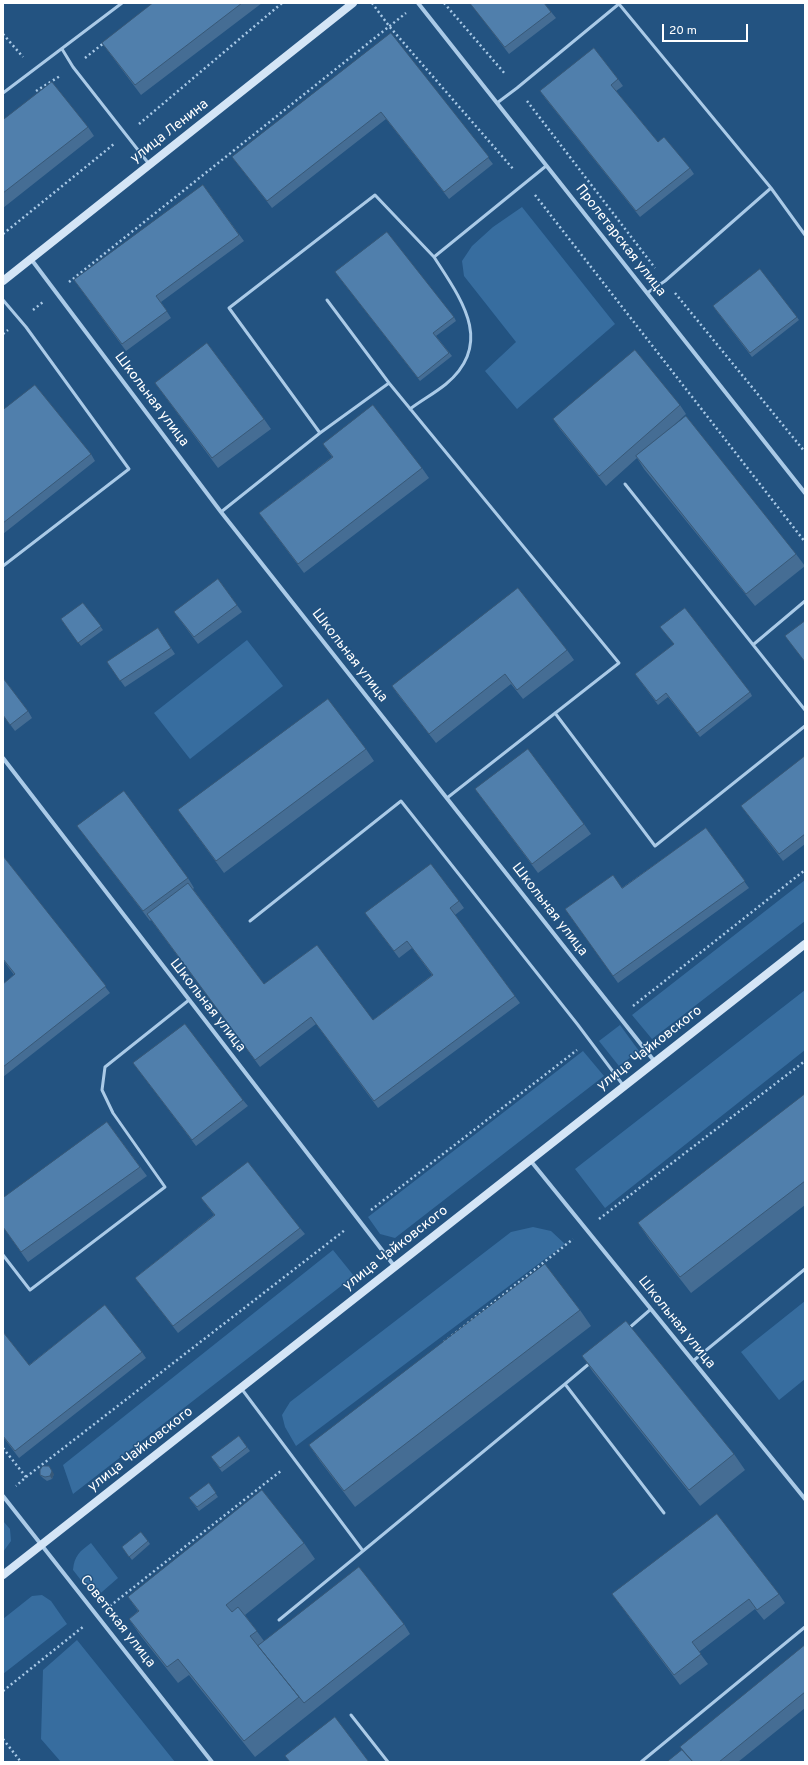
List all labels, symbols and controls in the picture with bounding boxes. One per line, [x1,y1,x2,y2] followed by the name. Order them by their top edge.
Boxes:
[664,16,750,42] scale bar
[669,23,697,39] text: 20 m
[128,96,212,168] street label: улица Ленина
[571,182,669,300] street label: Пролетарская улица
[110,350,192,450] street label: Школьная улица
[307,606,391,706] street label: Школьная улица
[507,860,591,960] street label: Школьная улица
[165,956,249,1056] street label: Школьная улица
[594,1003,706,1095] street label: улица Чайковского
[340,1203,452,1295] street label: улица Чайковского
[634,1274,718,1372] street label: Школьная улица
[85,1404,197,1496] street label: улица Чайковского
[76,1572,158,1672] street label: Советская улица

